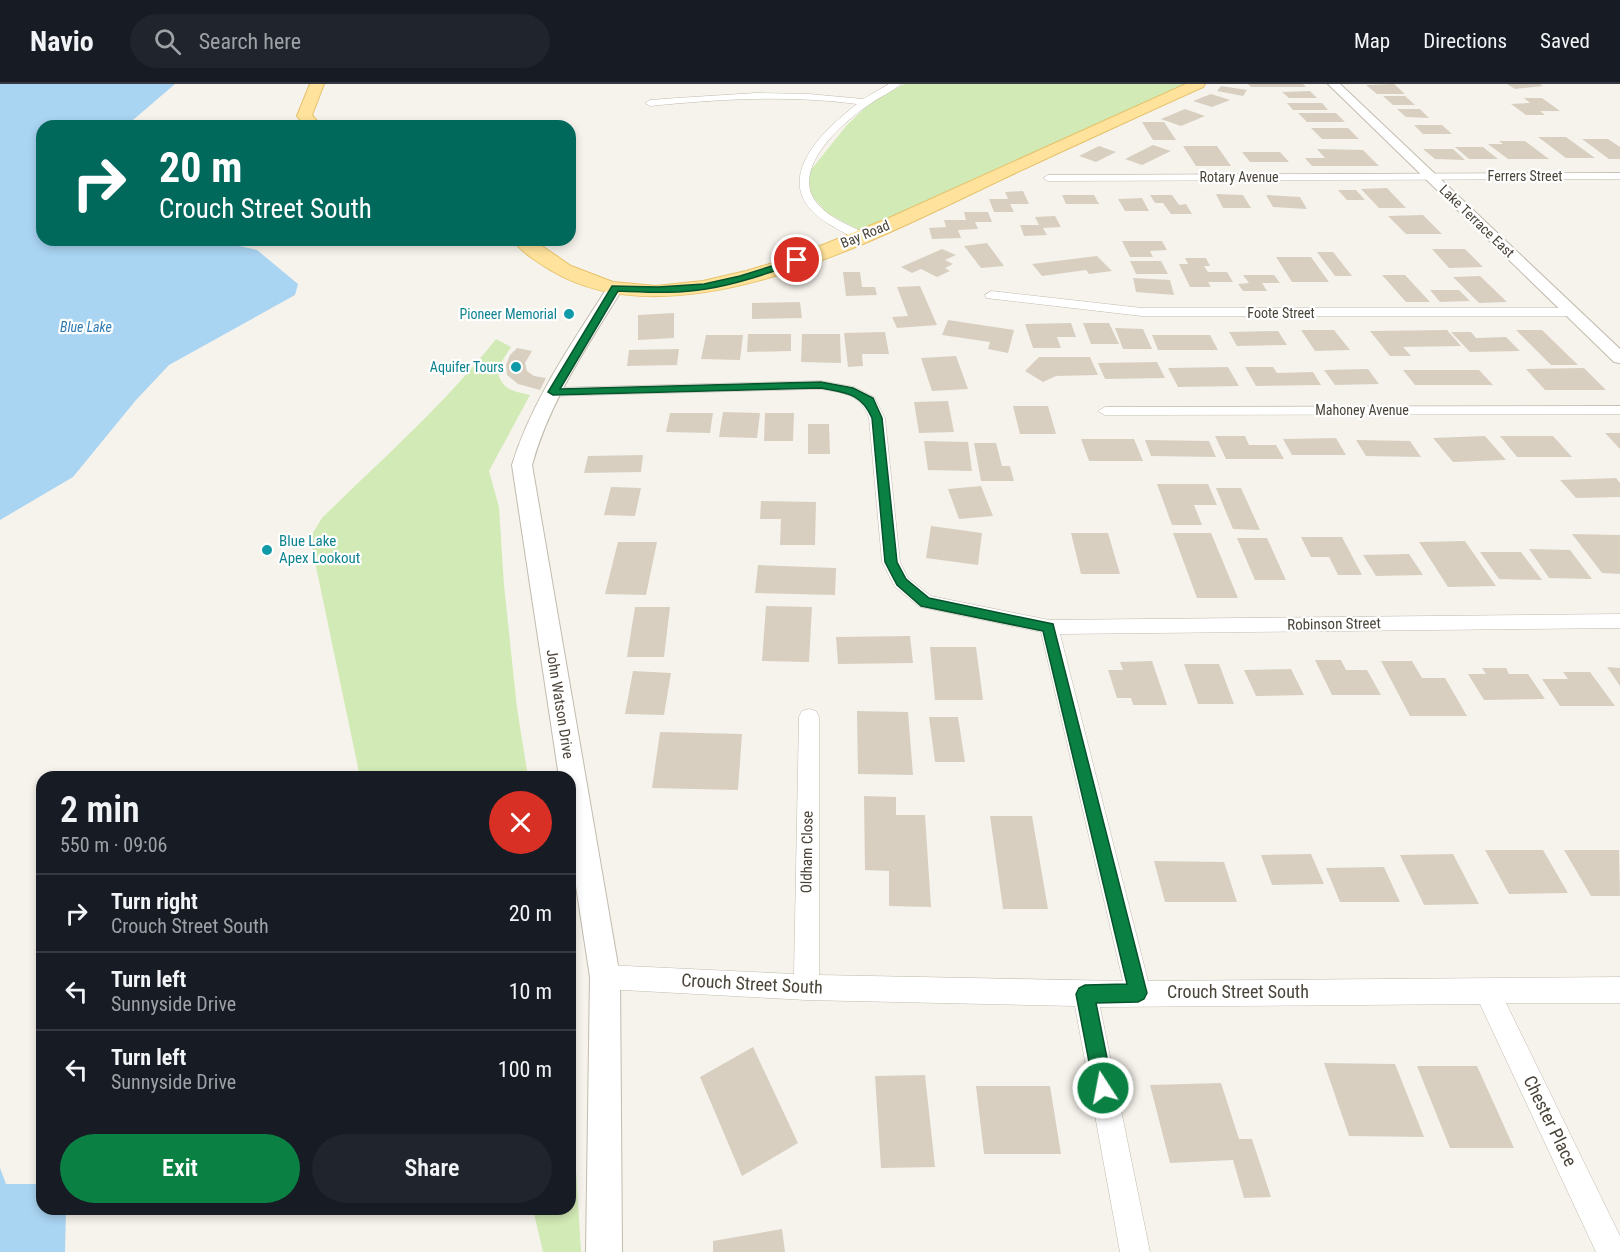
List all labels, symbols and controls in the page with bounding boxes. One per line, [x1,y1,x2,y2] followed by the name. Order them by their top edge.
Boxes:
[130,14,550,68] search box
[30,25,94,58] text: Navio
[151,25,184,58] icon: search
[199,29,301,54] text: Search here
[1354,29,1390,53] text: Map
[1423,29,1507,53] text: Directions
[1540,29,1590,53] text: Saved
[159,143,242,192] text: 20 m
[60,144,138,222] icon: right
[1488,168,1562,184] street label: Ferrers Street
[1199,169,1279,185] street label: Rotary Avenue
[1436,181,1518,261] street label: Lake Terrace East
[159,193,372,225] text: Crouch Street South
[838,217,892,251] street label: Bay Road
[771,234,822,285] pin
[780,243,813,276] icon: arrive
[1247,305,1315,321] street label: Foote Street
[460,306,557,322] place label: Pioneer Memorial
[562,307,576,321] marker: Pioneer Memorial
[60,319,112,335] water label: Blue Lake
[430,359,504,375] place label: Aquifer Tours
[509,360,523,374] marker: Aquifer Tours
[1315,402,1409,418] street label: Mahoney Avenue
[279,532,360,567] place label: Blue Lake Apex Lookout
[260,543,274,557] marker: Blue Lake Apex Lookout
[1287,614,1381,634] street label: Robinson Street
[542,648,578,760] street label: John Watson Drive
[60,789,140,831] text: 2 min
[489,791,552,854] button: close
[797,811,817,893] street label: Oldham Close
[60,833,167,857] text: 550 m · 09:06
[111,889,198,914] text: Turn right
[60,897,93,930] icon: right
[509,901,552,926] text: 20 m
[111,914,269,938] text: Crouch Street South
[111,967,186,992] text: Turn left
[681,969,823,998] street label: Crouch Street South
[60,975,93,1008] icon: left
[509,979,552,1004] text: 10 m
[1167,981,1309,1002] street label: Crouch Street South
[111,992,236,1016] text: Sunnyside Drive
[111,1045,186,1070] text: Turn left
[60,1053,93,1086] icon: left
[1071,1056,1135,1120] position arrow
[498,1057,552,1082] text: 100 m
[111,1070,236,1094] text: Sunnyside Drive
[1519,1072,1581,1170] street label: Chester Place
[60,1134,300,1203] button: Exit
[312,1134,552,1203] button: Share

